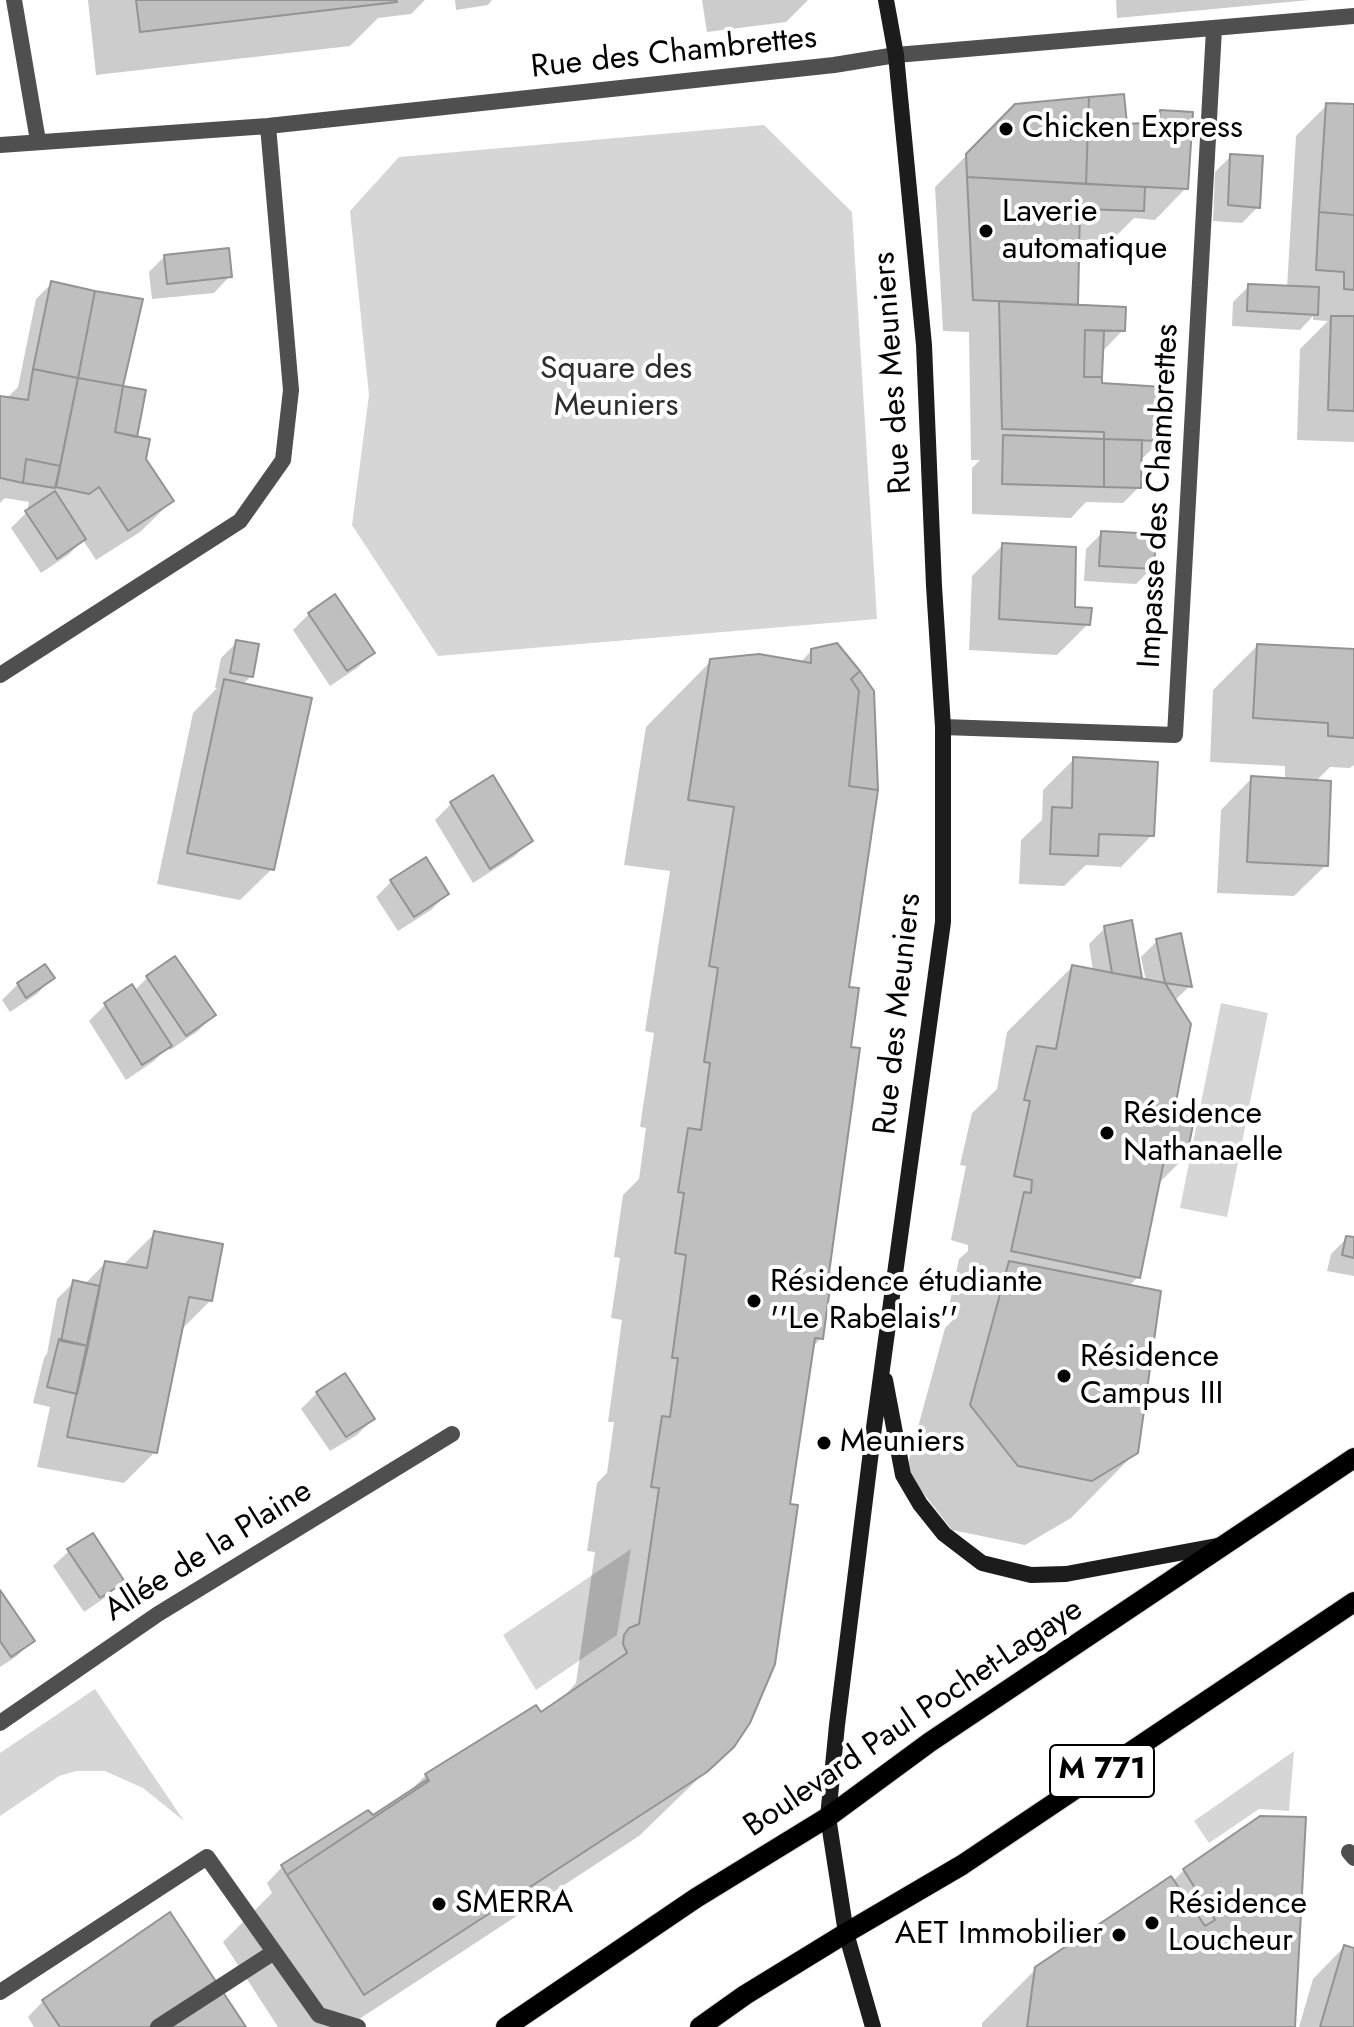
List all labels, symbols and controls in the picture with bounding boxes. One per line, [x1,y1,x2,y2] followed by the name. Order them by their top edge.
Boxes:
[529,20,819,88] street label: Rue des Chambrettes
[1022,110,1243,148] place label: Chicken Express
[997,120,1015,138] marker: Chicken Express
[1002,194,1167,269] place label: Laverie automatique
[977,222,995,240] marker: Laverie automatique
[866,251,922,495] street label: Rue des Meuniers
[1132,323,1188,669] street label: Impasse des Chambrettes
[540,351,692,426] park label: Square des Meuniers
[867,891,931,1137] street label: Rue des Meuniers
[1123,1096,1283,1171] place label: Résidence Nathanaelle
[1098,1124,1116,1142] marker: Résidence Nathanaelle
[770,1264,1042,1339] place label: Résidence étudiante ''Le Rabelais''
[745,1292,763,1310] marker: Résidence étudiante ''Le Rabelais''
[1080,1339,1223,1414] place label: Résidence Campus III
[1055,1367,1073,1385] marker: Résidence Campus III
[840,1424,965,1462] place label: Meuniers
[815,1434,833,1452] marker: Meuniers
[98,1473,320,1631] street label: Allée de la Plaine
[738,1591,1090,1847] street label: Boulevard Paul Pochet-Lagaye
[1050,1745,1154,1797] road number: M 771
[455,1885,573,1923] place label: SMERRA
[1168,1886,1307,1961] place label: Résidence Loucheur
[430,1895,448,1913] marker: SMERRA
[1143,1914,1161,1932] marker: Résidence Loucheur
[895,1916,1103,1954] place label: AET Immobilier
[1110,1926,1128,1944] marker: AET Immobilier

